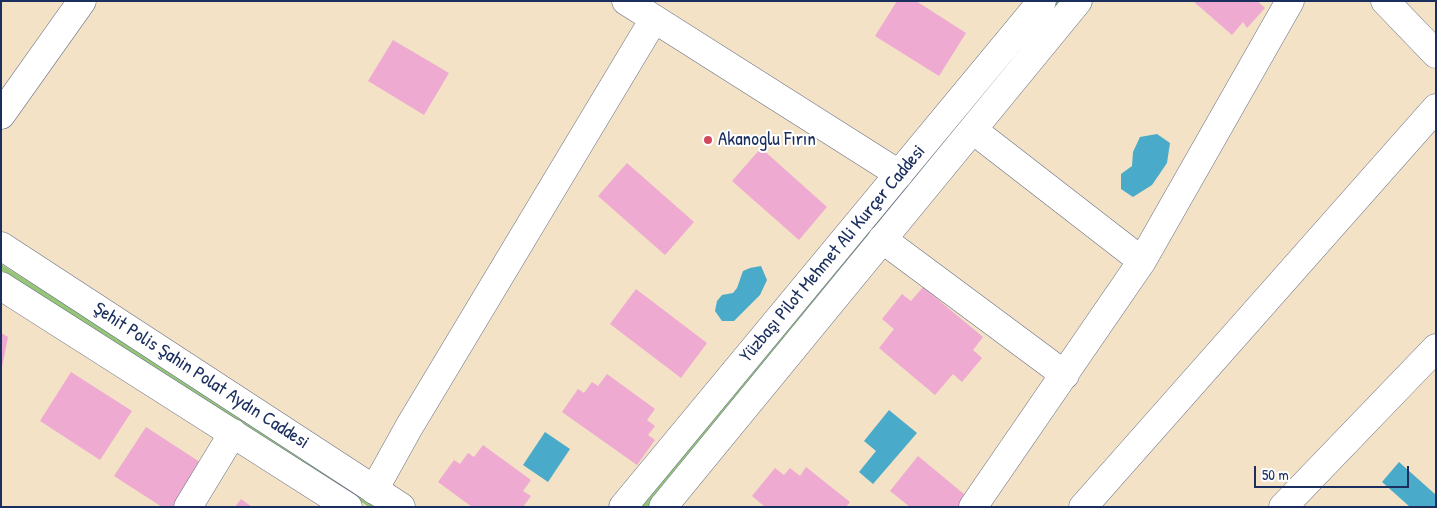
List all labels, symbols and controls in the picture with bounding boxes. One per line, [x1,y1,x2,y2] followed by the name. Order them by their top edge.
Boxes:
[718,129,816,151] place label: Akanoglu Fırın
[702,134,714,146] marker: Akanoglu Fırın
[735,141,931,367] street label: Yüzbaşı Pilot Mehmet Ali Kurçer Caddesi
[89,298,313,454] street label: Şehit Polis Şahin Polat Aydın Caddesi
[1257,456,1412,488] scale bar
[1262,464,1289,485] text: 50 m

